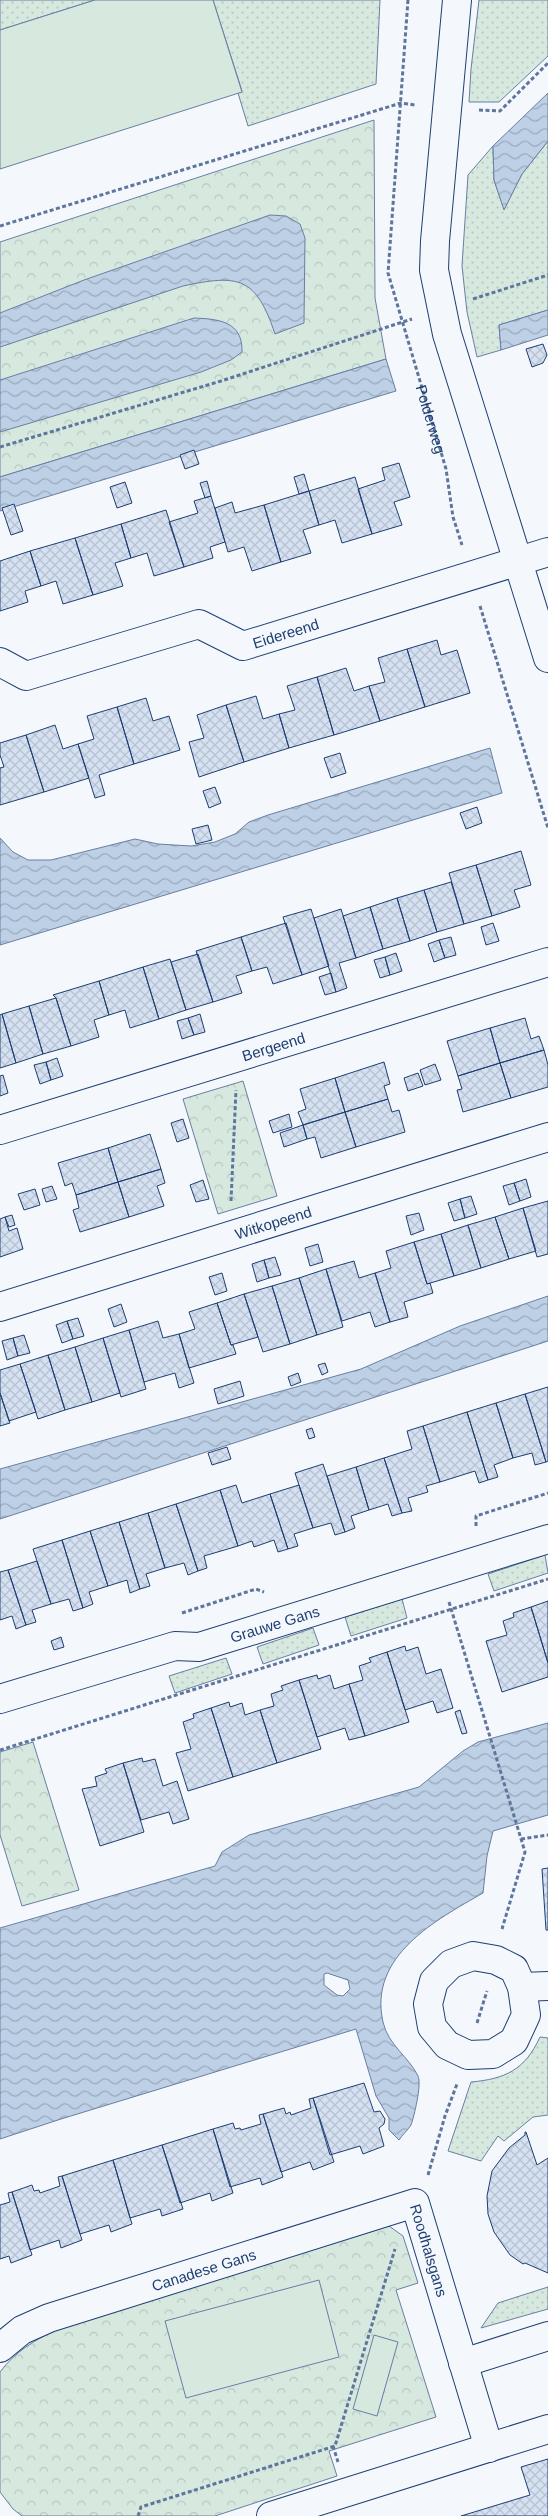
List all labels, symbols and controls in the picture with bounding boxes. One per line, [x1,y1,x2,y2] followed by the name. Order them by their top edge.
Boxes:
[413,383,449,455] street label: Polderweg
[250,615,321,651] street label: Eidereend
[240,1029,307,1064] street label: Bergeend
[233,1202,314,1242] street label: Witkopeend
[228,1602,321,1645] street label: Grauwe Gans
[407,2202,451,2299] street label: Roodhalsgans
[149,2245,258,2294] street label: Canadese Gans

